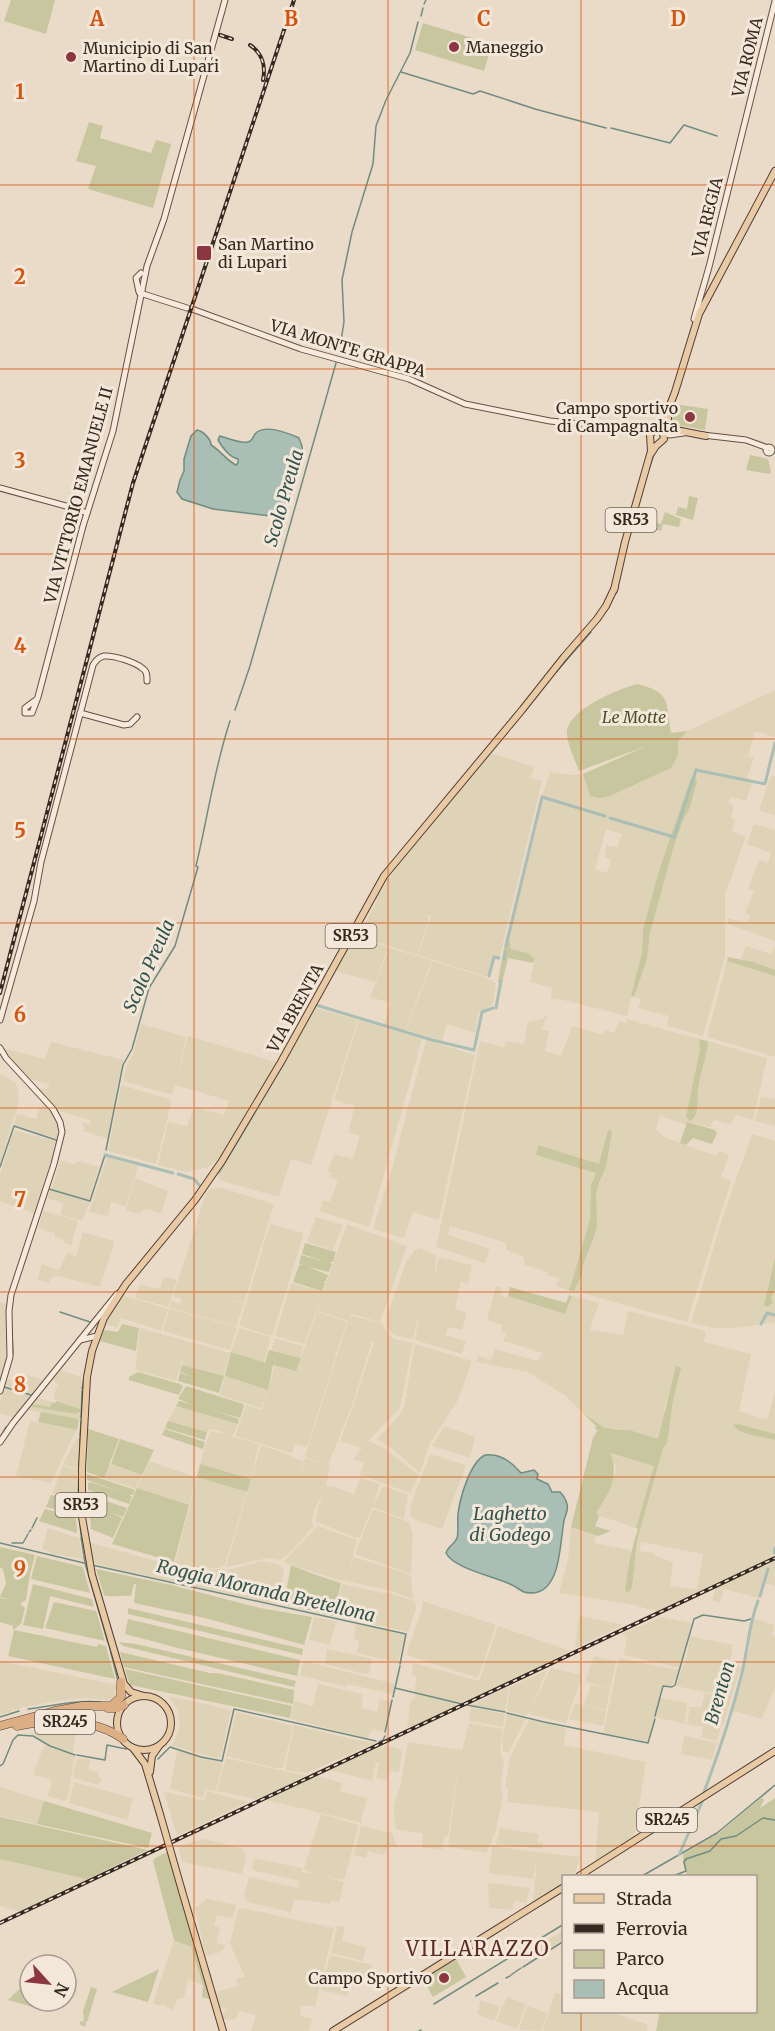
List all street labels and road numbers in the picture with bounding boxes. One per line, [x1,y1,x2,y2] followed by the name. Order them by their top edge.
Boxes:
[727,14,767,100] street label: VIA ROMA
[687,174,727,260] street label: VIA REGIA
[267,315,429,381] street label: VIA MONTE GRAPPA
[39,385,117,606] street label: VIA VITTORIO EMANUELE II
[606,508,656,532] road number: SR53
[326,924,376,948] road number: SR53
[262,960,328,1057] street label: VIA BRENTA
[56,1493,106,1517] road number: SR53
[35,1710,95,1734] road number: SR245
[637,1808,697,1832] road number: SR245

